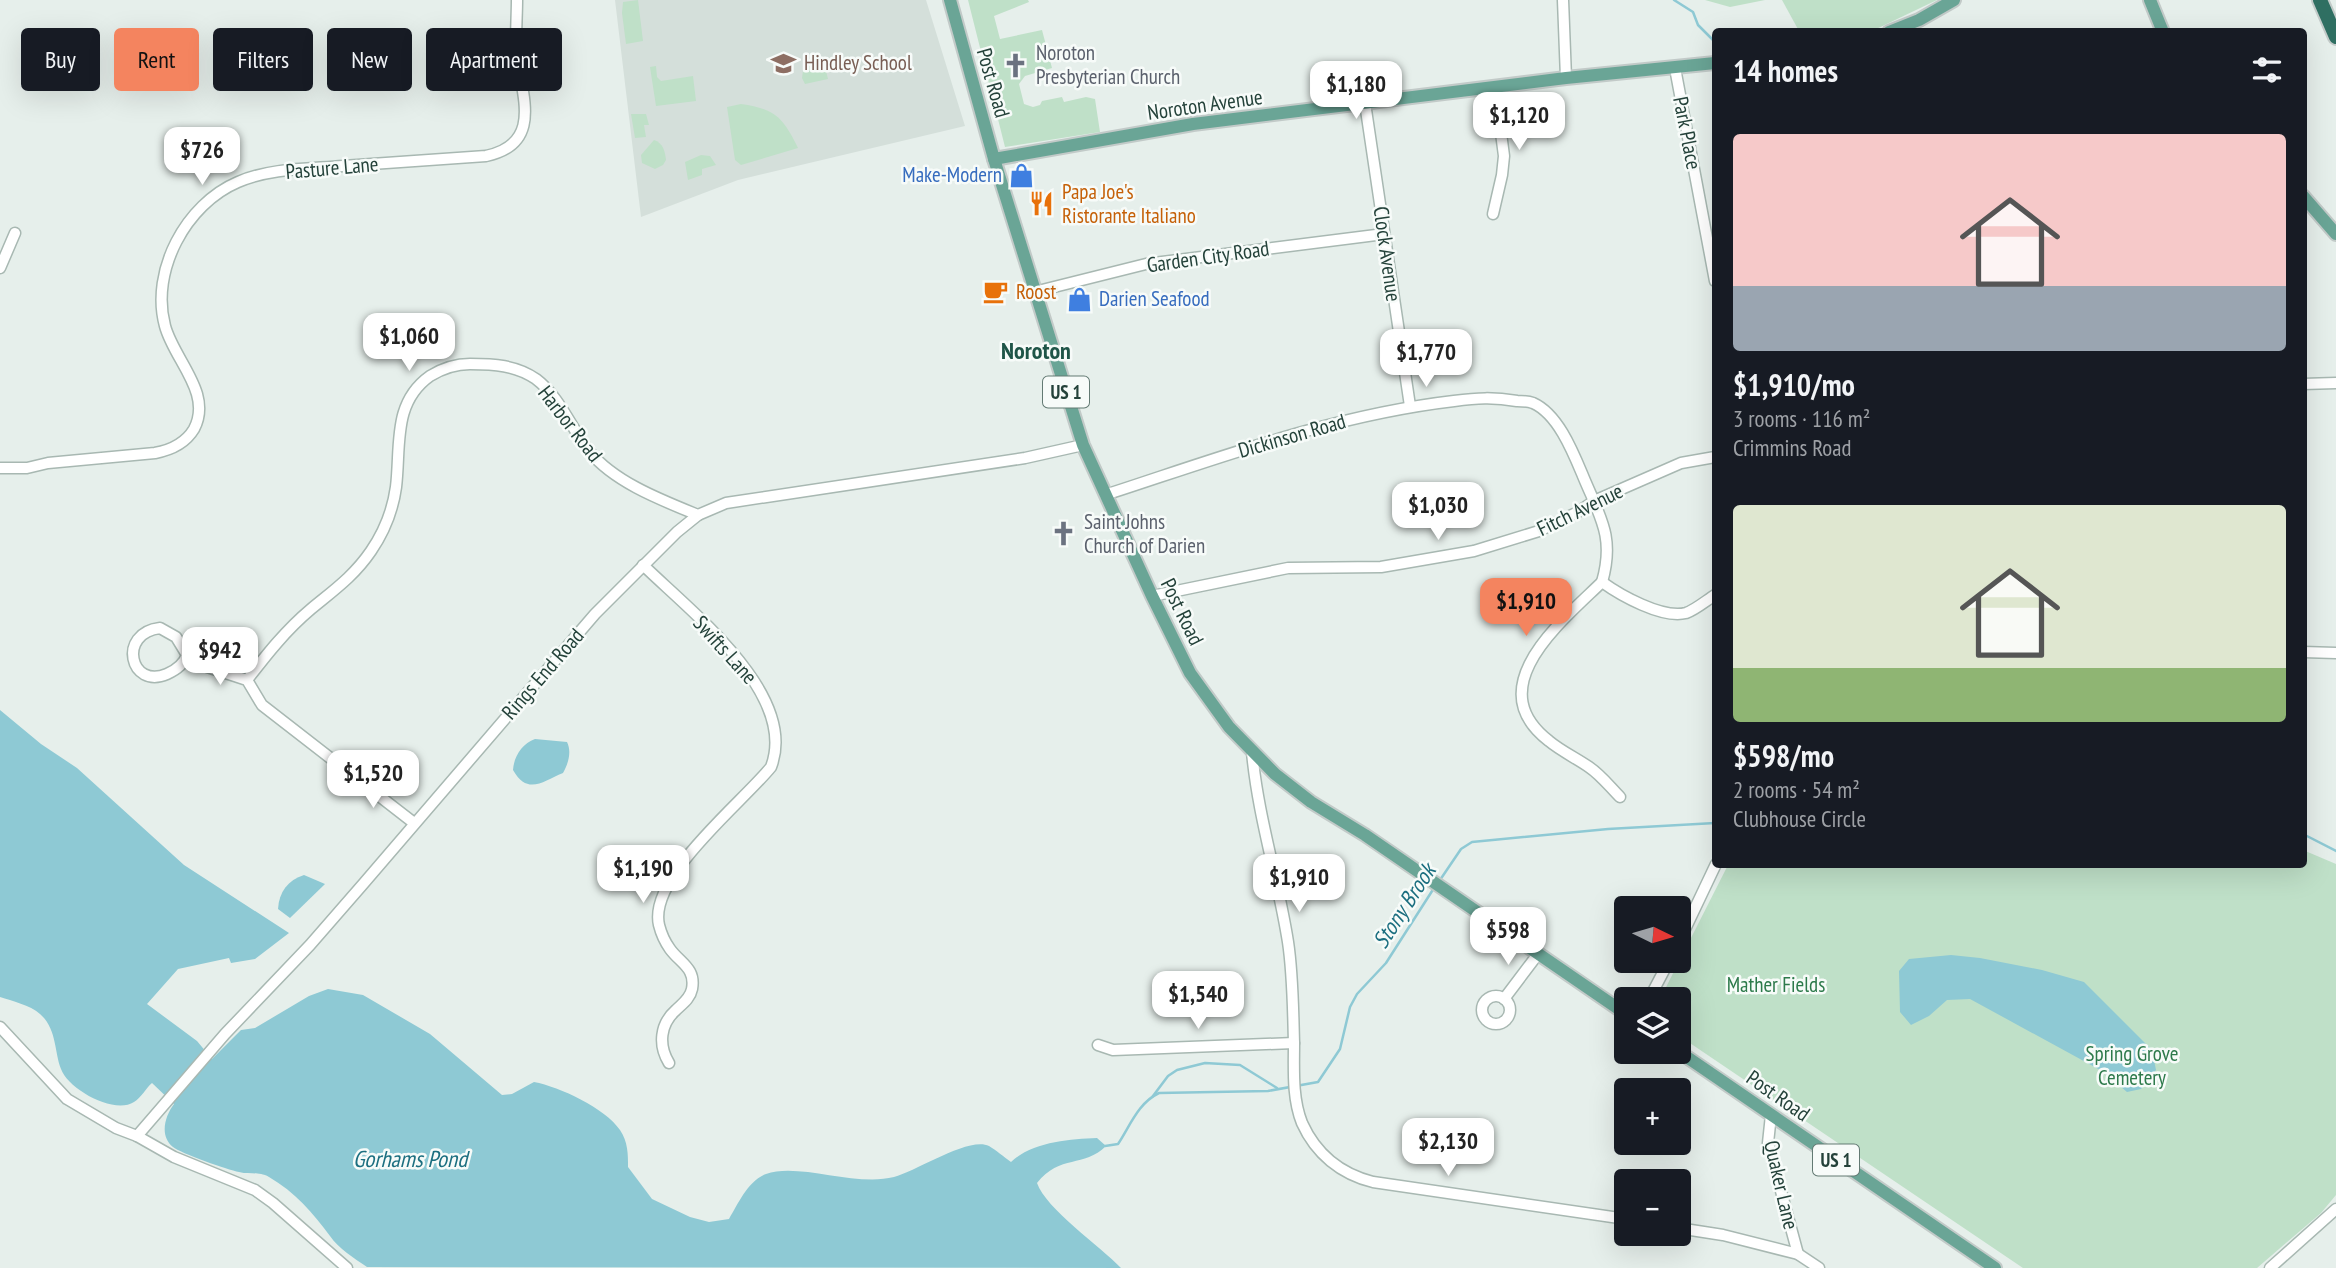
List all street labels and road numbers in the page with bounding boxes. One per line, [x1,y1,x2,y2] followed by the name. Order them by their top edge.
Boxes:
[971,45,1016,121] street label: Post Road
[1146,83,1264,126] street label: Noroton Avenue
[1667,94,1708,172] street label: Park Place
[285,150,379,185] street label: Pasture Lane
[1367,205,1408,303] street label: Clock Avenue
[1145,235,1271,278] street label: Garden City Road
[1043,376,1089,408] road number: US 1
[532,380,609,467] street label: Harbor Road
[1235,407,1349,464] street label: Dickinson Road
[1532,477,1627,542] street label: Fitch Avenue
[1155,574,1210,650] street label: Post Road
[688,610,763,690] street label: Swifts Lane
[496,623,590,725] street label: Rings End Road
[1741,1064,1815,1127] street label: Post Road
[1758,1138,1805,1232] street label: Quaker Lane
[1813,1144,1859,1176] road number: US 1

